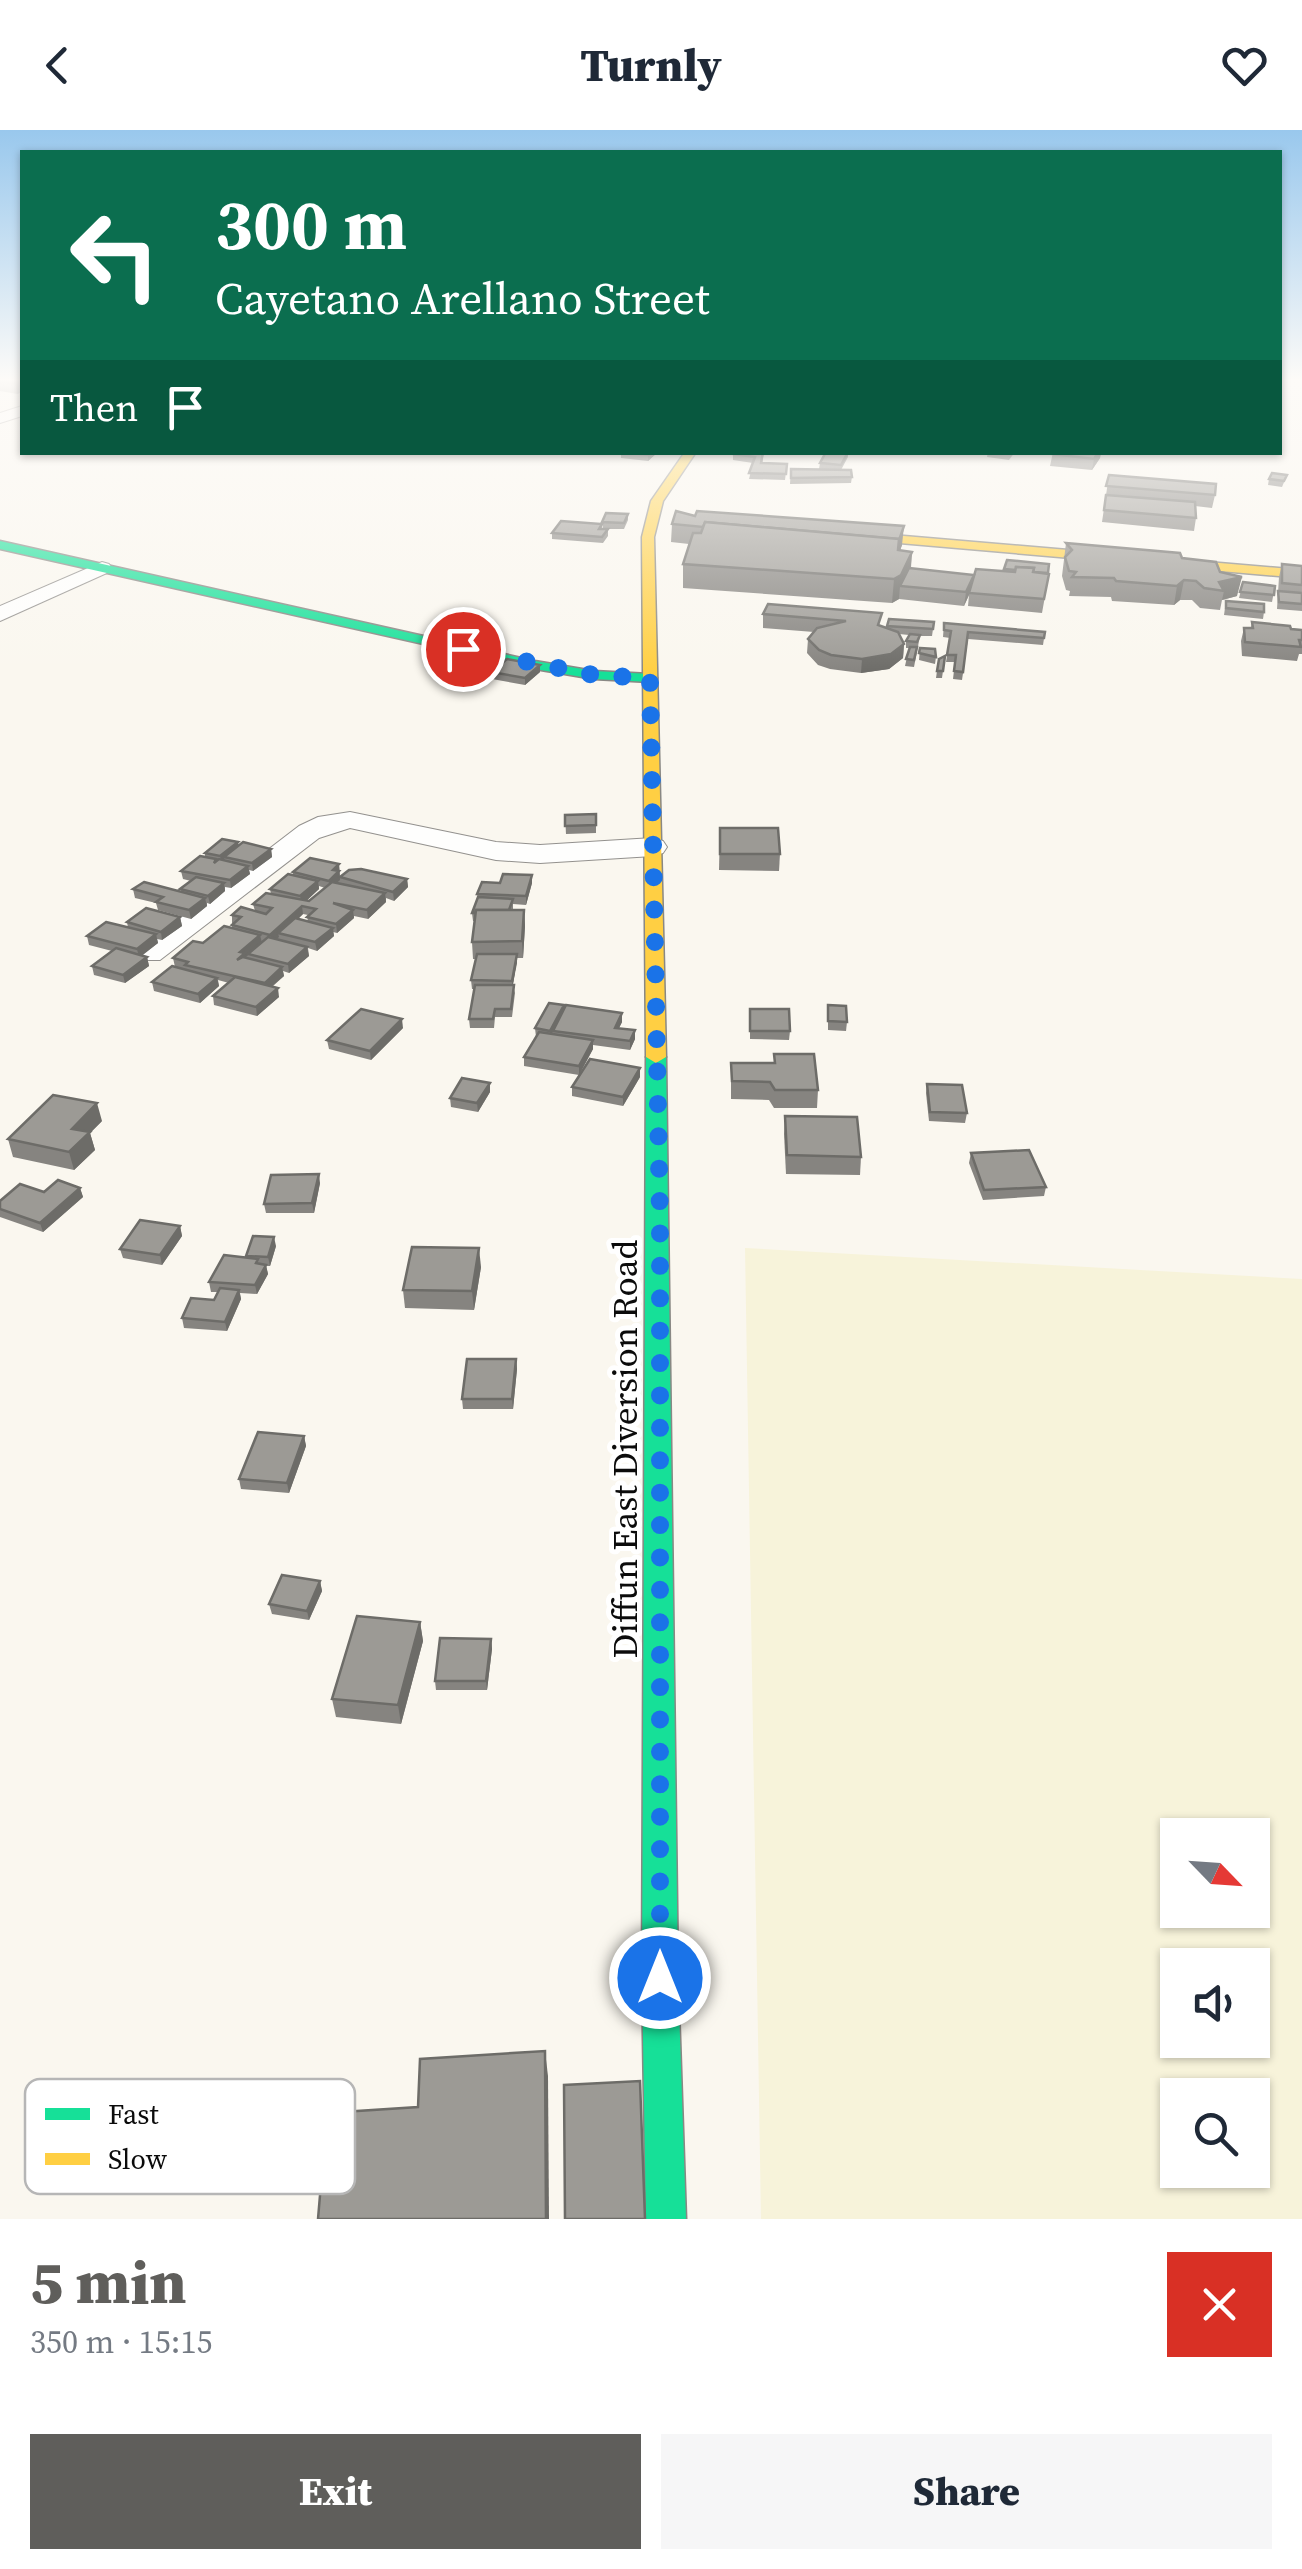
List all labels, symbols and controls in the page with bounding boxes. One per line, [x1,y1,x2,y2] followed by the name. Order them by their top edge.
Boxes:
[580,34,722,96] text: Turnly
[30,38,85,93] icon: back
[1217,38,1272,93] icon: heart
[215,176,407,272] text: 300 m
[50,190,180,320] icon: left
[215,267,710,329] text: Cayetano Arellano Street
[158,380,213,435] icon: arrive
[50,382,138,434] text: Then
[421,607,506,692] pin
[436,622,491,677] icon: arrive
[601,1239,649,1658] street label: Diffun East Diversion Road
[1160,1818,1270,1928] north arrow
[1160,1818,1270,2188] map controls
[608,1926,712,2030] position arrow
[1160,1948,1270,2058] button: sound
[1160,2078,1270,2188] button: search
[25,2079,355,2194] legend
[108,2095,159,2133] text: Fast
[108,2140,168,2178] text: Slow
[30,2241,186,2323] text: 5 min
[1167,2252,1272,2357] button: close
[30,2320,212,2364] text: 350 m · 15:15
[30,2434,641,2549] button: Exit
[661,2434,1272,2549] button: Share

